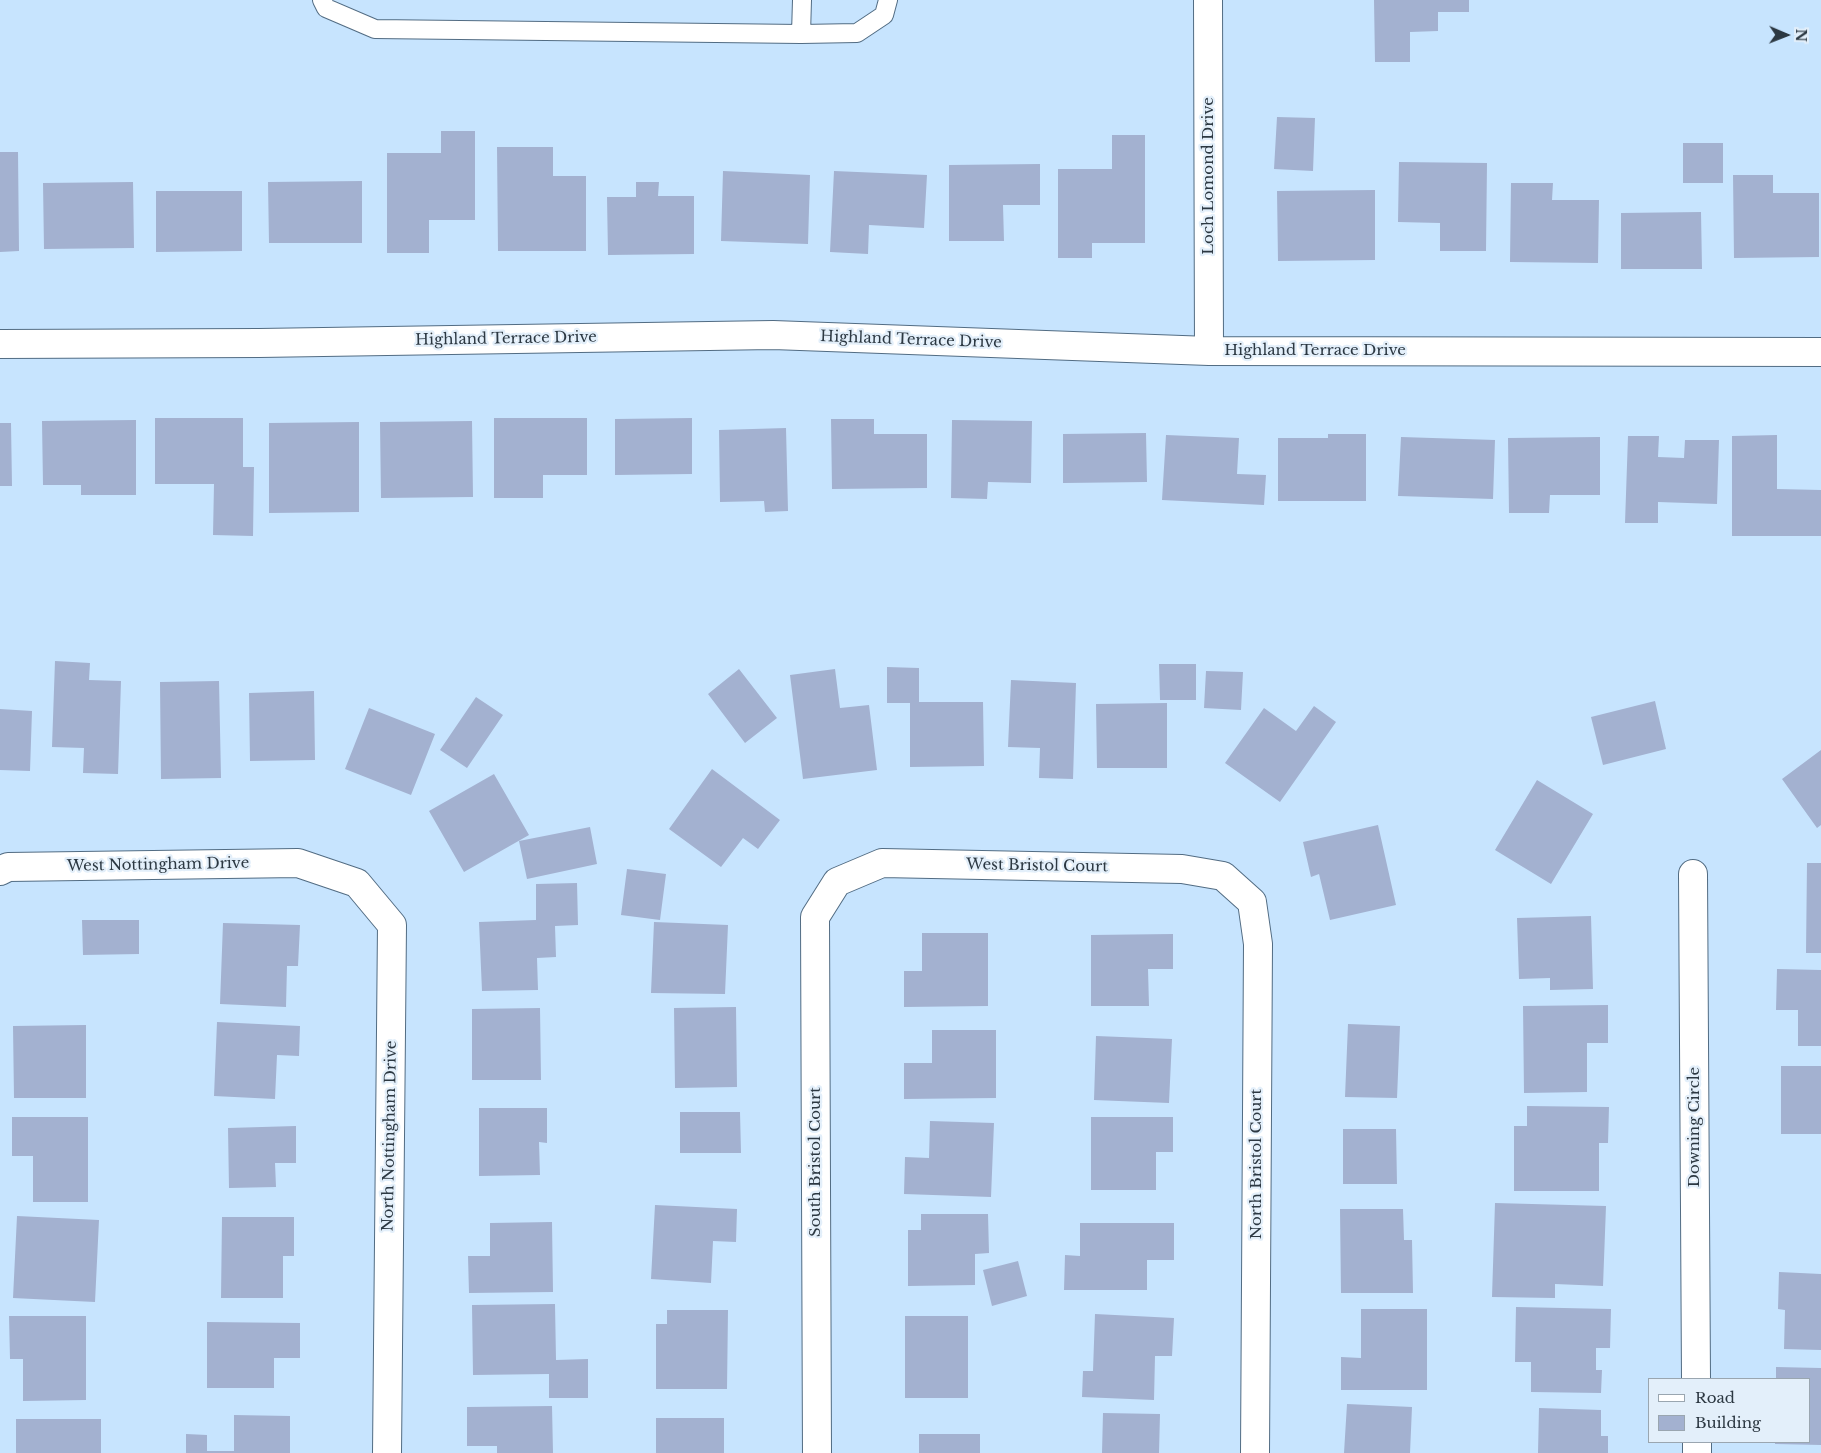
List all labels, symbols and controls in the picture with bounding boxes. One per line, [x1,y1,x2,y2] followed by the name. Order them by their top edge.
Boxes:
[1761,10,1811,60] north arrow
[1792,29,1810,42] text: N
[1200,97,1218,255] street label: Loch Lomond Drive
[415,328,597,350] street label: Highland Terrace Drive
[820,328,1002,352] street label: Highland Terrace Drive
[1224,342,1406,360] street label: Highland Terrace Drive
[67,854,249,876] street label: West Nottingham Drive
[966,856,1108,876] street label: West Bristol Court
[379,1040,401,1232] street label: North Nottingham Drive
[1686,1067,1704,1187] street label: Downing Circle
[807,1087,825,1237] street label: South Bristol Court
[1248,1089,1266,1239] street label: North Bristol Court
[1648,1378,1811,1443] legend
[1695,1388,1735,1407] text: Road
[1695,1413,1761,1432] text: Building

